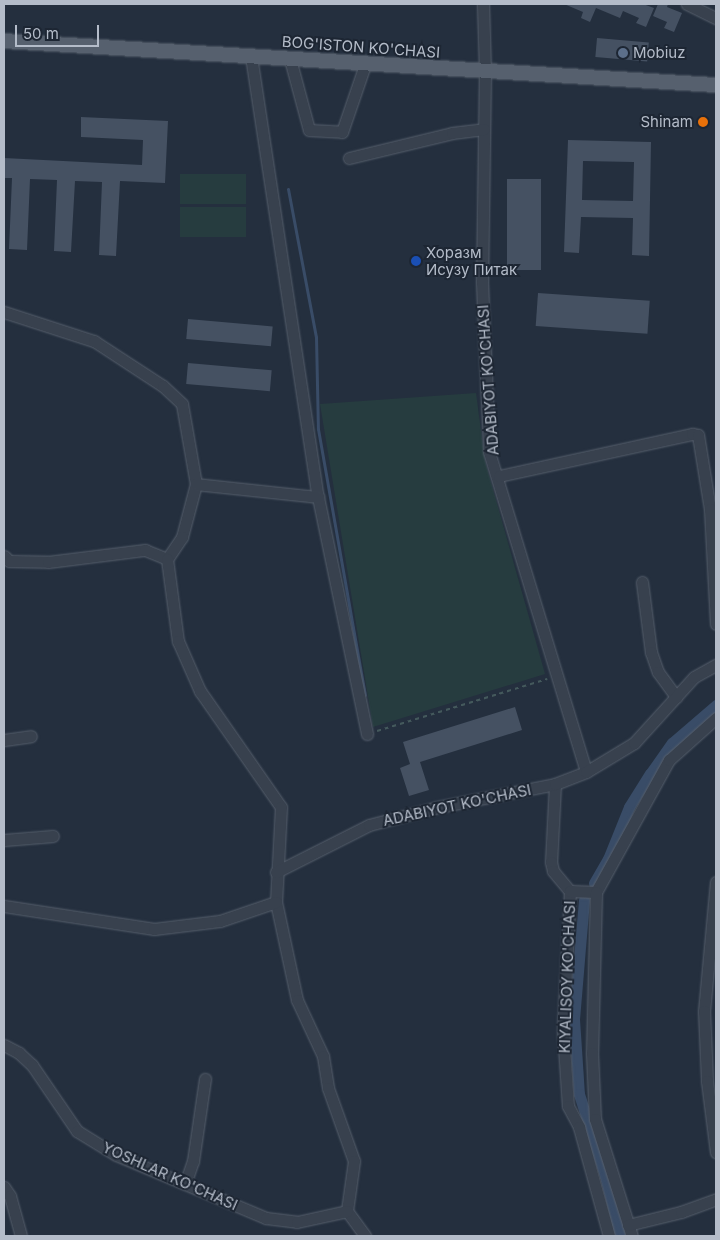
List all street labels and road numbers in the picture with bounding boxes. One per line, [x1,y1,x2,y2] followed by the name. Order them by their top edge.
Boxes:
[281,32,441,62] street label: BOG'ISTON KO'CHASI
[474,304,502,456] street label: ADABIYOT KO'CHASI
[381,780,533,830] street label: ADABIYOT KO'CHASI
[555,900,579,1054] street label: KIYALISOY KO'CHASI
[100,1138,240,1214] street label: YOSHLAR KO'CHASI

